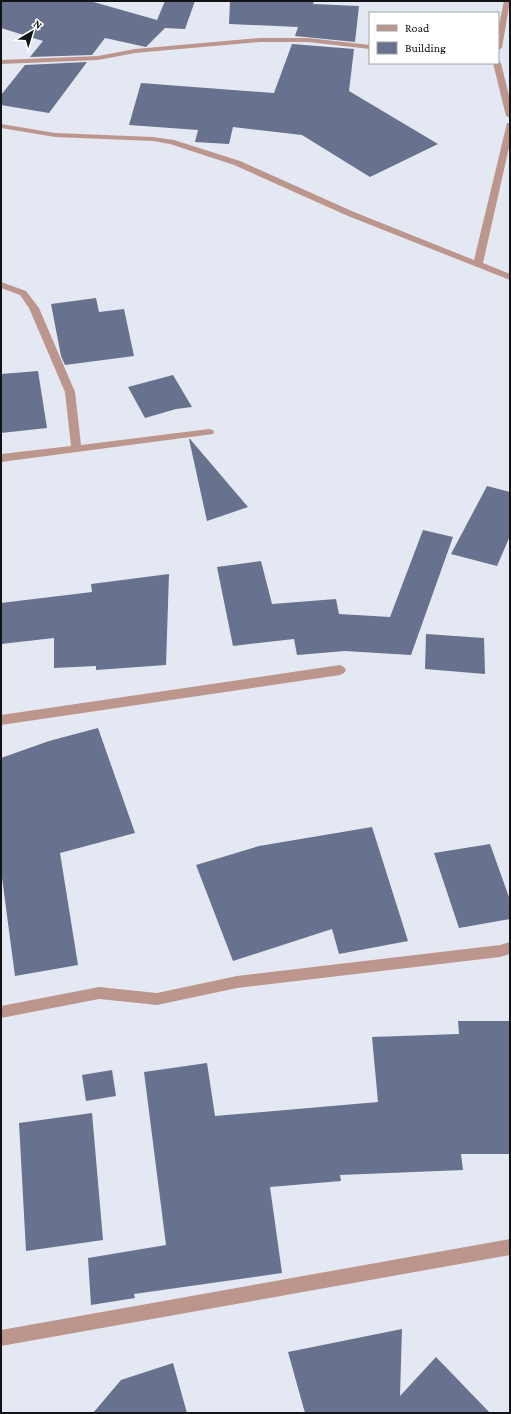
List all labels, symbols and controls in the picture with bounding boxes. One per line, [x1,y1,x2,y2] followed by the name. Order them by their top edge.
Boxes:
[12,12,52,52] north arrow
[369,12,499,64] legend
[32,17,45,31] text: N
[405,21,430,35] text: Road
[405,41,446,55] text: Building

